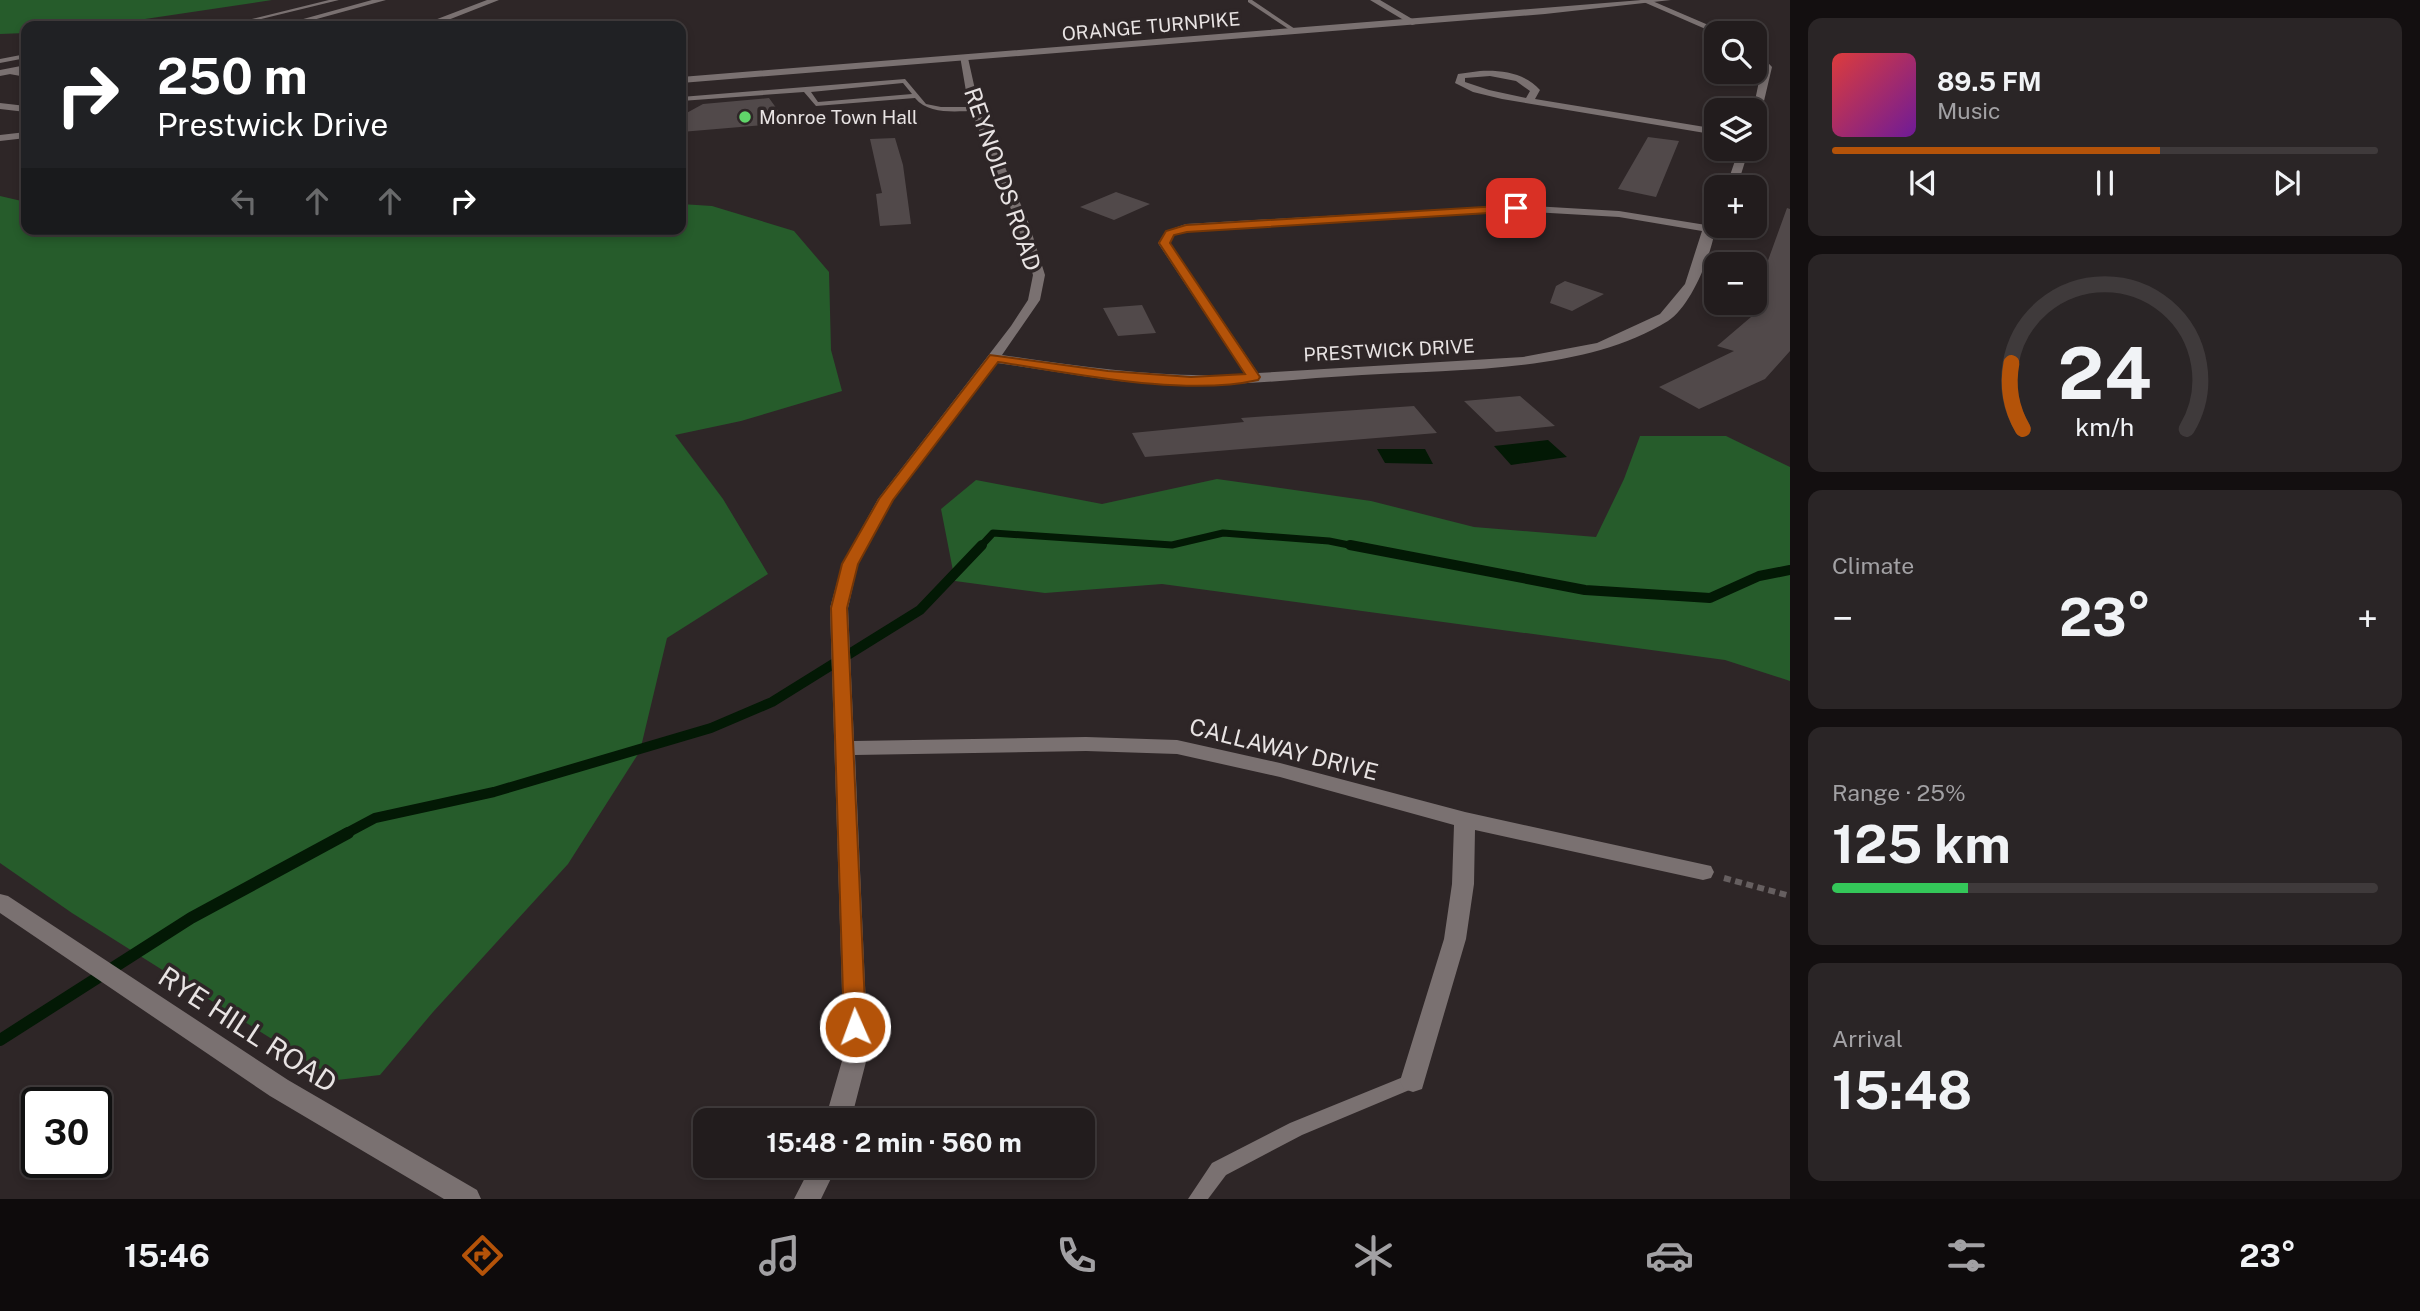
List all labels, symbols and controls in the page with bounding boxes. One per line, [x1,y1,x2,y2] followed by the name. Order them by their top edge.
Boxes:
[1061,7,1241,45] street label: ORANGE TURNPIKE
[1704,21,1767,315] map controls
[1704,21,1767,84] button: search
[157,47,308,105] text: 250 m
[42,49,133,140] icon: right
[1937,66,2042,97] text: 89.5 FM
[959,84,1047,274] street label: REYNOLDS ROAD
[1937,97,2001,124] text: Music
[1704,98,1767,161] button: layers
[157,106,388,143] text: Prestwick Drive
[759,106,918,128] place label: Monroe Town Hall
[737,109,753,125] marker: Monroe Town Hall
[1904,164,1942,202] icon: previous
[2086,164,2124,202] icon: pause
[2268,164,2306,202] icon: next
[1704,175,1767,238] button: +
[1486,178,1546,238] pin
[225,182,263,220] icon: left
[298,182,336,220] icon: ahead
[371,182,409,220] icon: ahead
[444,182,482,220] icon: right
[1497,189,1535,227] icon: arrive
[1704,252,1767,315] button: −
[2058,331,2152,416] text: 24
[1303,335,1475,365] street label: PRESTWICK DRIVE
[2076,412,2134,442] text: km/h
[1832,552,1914,579] text: Climate
[2059,587,2151,648] text: 23°
[1832,596,1853,641] text: −
[2357,596,2378,641] text: +
[1187,713,1381,785] street label: CALLAWAY DRIVE
[1832,779,1966,806] text: Range · 25%
[1832,814,2011,875] text: 125 km
[153,959,343,1099] street label: RYE HILL ROAD
[818,990,892,1064] position arrow
[1832,1025,1903,1052] text: Arrival
[1832,1060,1972,1121] text: 15:48
[21,1087,112,1178] speed limit sign: 30
[766,1127,1022,1158] text: 15:48 · 2 min · 560 m
[458,1231,507,1280] icon: directions
[755,1231,804,1280] icon: music
[1052,1231,1101,1280] icon: phone
[1349,1231,1398,1280] icon: climate
[1645,1231,1694,1280] icon: car
[1942,1231,1991,1280] icon: filters
[124,1237,210,1274] text: 15:46
[2239,1237,2296,1274] text: 23°

